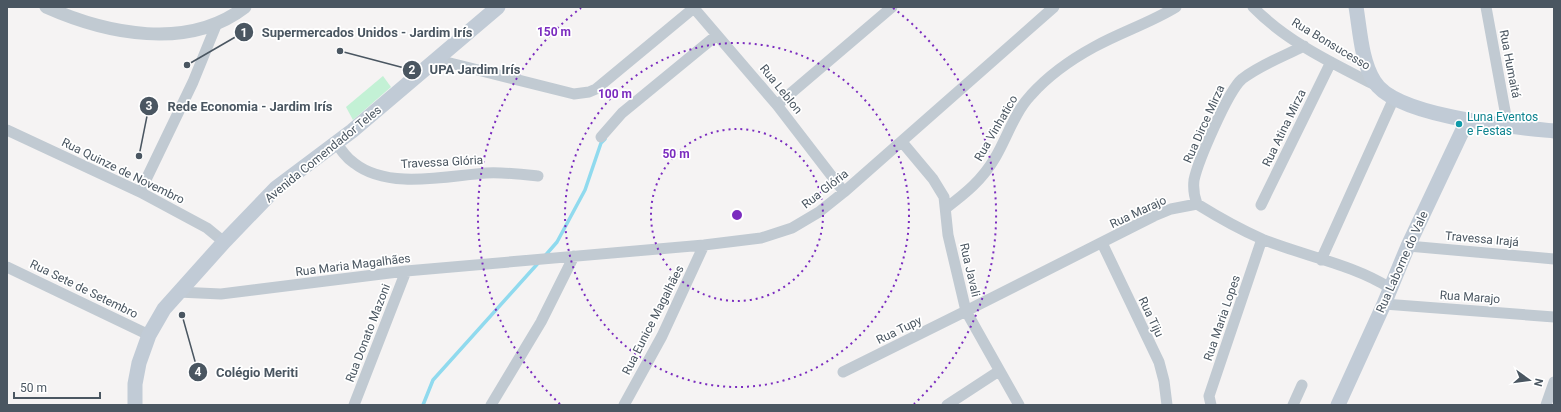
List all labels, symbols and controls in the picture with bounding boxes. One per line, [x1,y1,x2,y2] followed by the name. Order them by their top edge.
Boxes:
[1289,15,1373,73] street label: Rua Bonsucesso
[234,20,480,45] callout: Supermercados Unidos - Jardim Irís
[262,25,473,40] text: Supermercados Unidos - Jardim Irís
[537,25,571,39] text: 150 m
[241,26,247,40] text: 1
[1497,29,1523,99] street label: Rua Humaitá
[402,57,529,82] callout: UPA Jardim Irís
[757,61,805,117] street label: Rua Leblon
[430,62,521,77] text: UPA Jardim Irís
[409,63,416,77] text: 2
[1181,83,1227,165] street label: Rua Dirce Mirza
[598,87,632,101] text: 100 m
[1259,87,1309,169] street label: Rua Atina Mirza
[971,92,1021,163] street label: Rua Vinhatico
[139,93,340,118] callout: Rede Economia - Jardim Irís
[146,99,153,113] text: 3
[168,99,333,114] text: Rede Economia - Jardim Irís
[262,103,384,205] street label: Avenida Comendador Teles
[1467,110,1538,138] place label: Luna Eventos e Festas
[1454,119,1464,129] marker: Luna Eventos e Festas
[59,135,187,207] street label: Rua Quinze de Novembro
[662,147,690,161] text: 50 m
[400,153,484,171] street label: Travessa Glória
[799,167,851,211] street label: Rua Glória
[1108,193,1169,231] street label: Rua Marajo
[730,208,744,222] centre of rings
[1373,209,1431,315] street label: Rua Laborne do Vale
[1445,229,1519,249] street label: Travessa Irajá
[957,242,983,298] street label: Rua Javali
[295,251,411,279] street label: Rua Maria Magalhães
[28,257,140,321] street label: Rua Sete de Setembro
[619,263,687,377] street label: Rua Eunice Magalhães
[1201,273,1243,363] street label: Rua Maria Lopes
[343,282,393,384] street label: Rua Donato Mazoni
[1439,288,1501,306] street label: Rua Marajo
[1136,295,1166,339] street label: Rua Tiju
[874,313,924,347] street label: Rua Tupy
[188,360,306,385] callout: Colégio Meriti
[1509,360,1549,400] north arrow
[195,365,202,379] text: 4
[216,365,298,380] text: Colégio Meriti
[14,374,100,400] scale bar
[1531,377,1545,388] text: N
[20,381,47,395] text: 50 m

